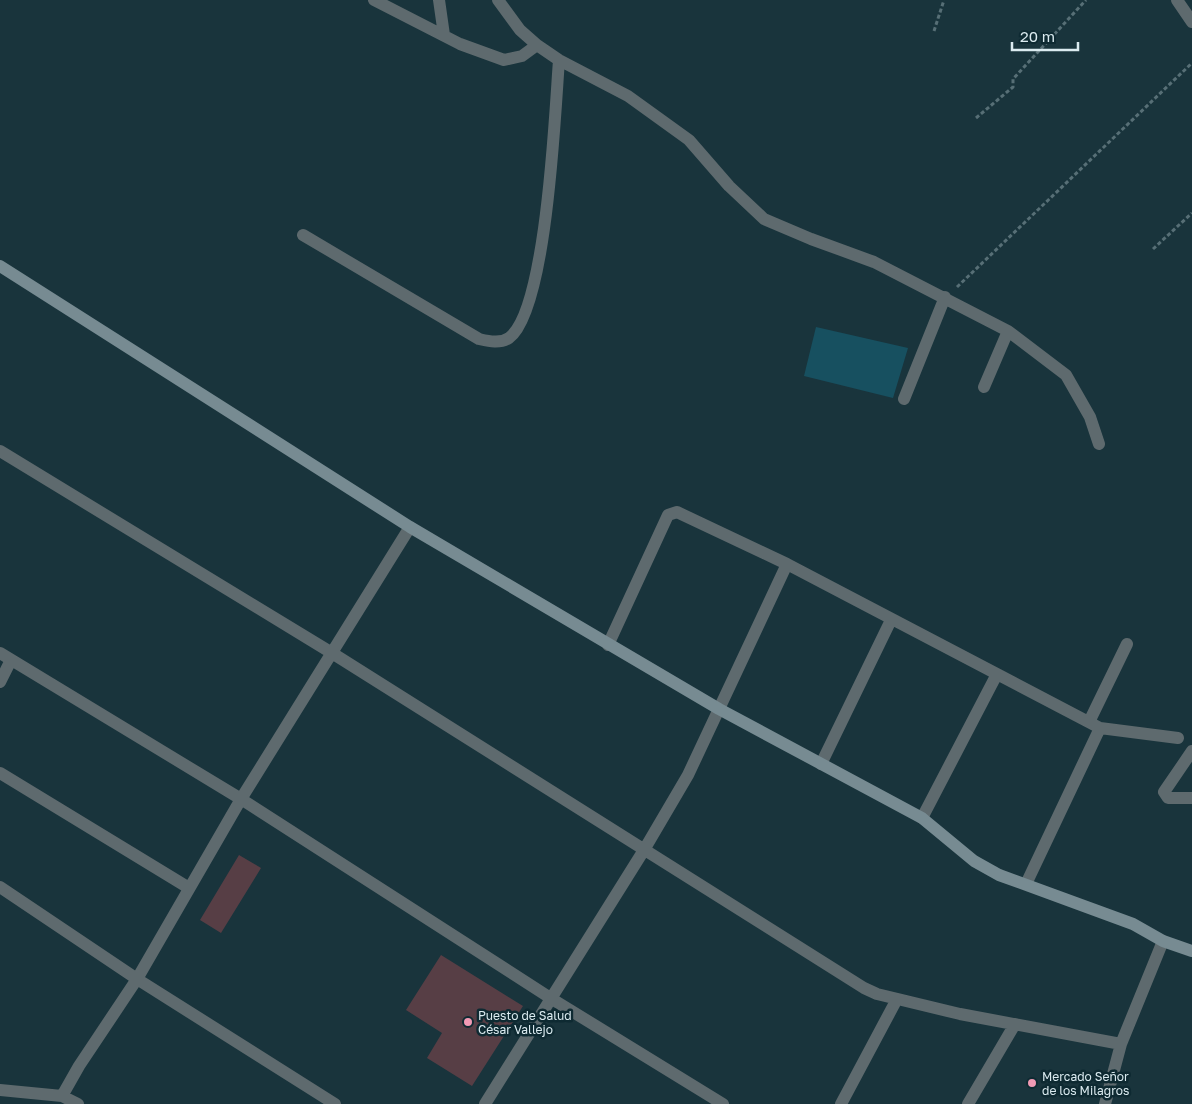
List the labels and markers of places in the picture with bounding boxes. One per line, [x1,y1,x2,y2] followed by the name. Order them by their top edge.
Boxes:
[478,1008,572,1037] place label: Puesto de Salud César Vallejo
[462,1016,474,1028] marker: Puesto de Salud César Vallejo
[1042,1069,1129,1098] place label: Mercado Señor de los Milagros
[1026,1077,1038,1089] marker: Mercado Señor de los Milagros

